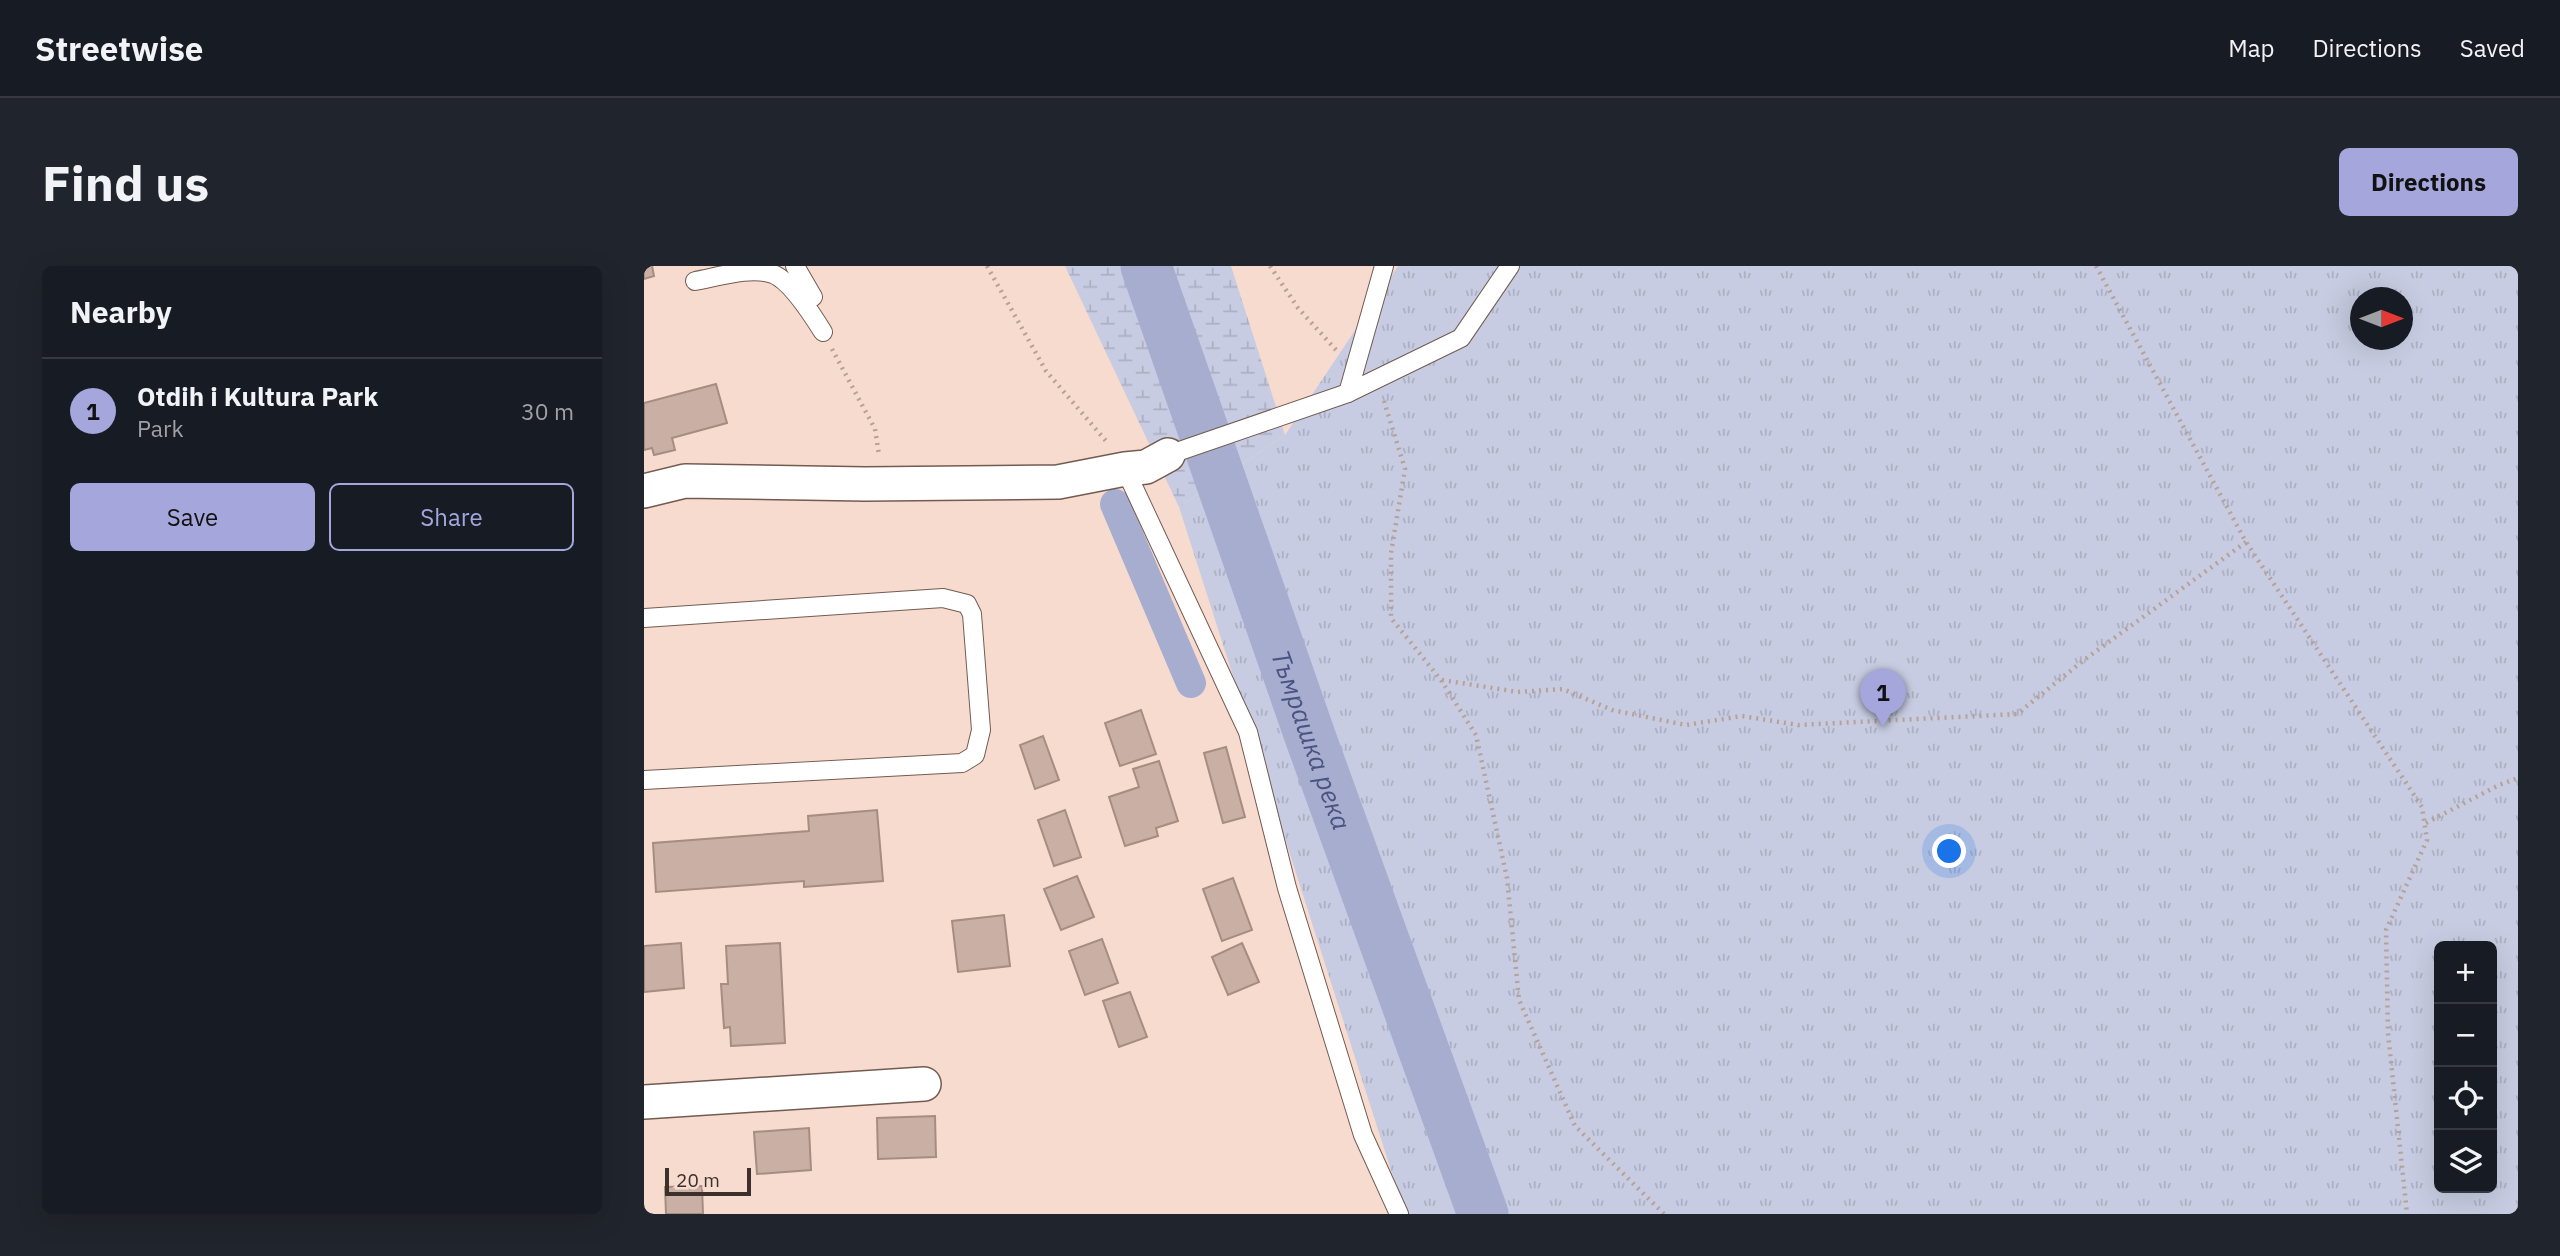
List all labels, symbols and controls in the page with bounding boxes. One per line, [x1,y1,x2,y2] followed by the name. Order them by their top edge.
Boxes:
[35,27,203,70] text: Streetwise
[2228,32,2274,64] text: Map
[2312,32,2422,64] text: Directions
[2460,32,2525,64] text: Saved
[2339,148,2518,216] button: Directions
[42,151,209,214] text: Find us
[2350,287,2413,350] north arrow
[70,292,172,331] text: Nearby
[137,379,378,413] text: Otdih i Kultura Park
[86,396,100,426] text: 1
[521,396,574,426] text: 30 m
[137,413,184,443] text: Park
[70,483,315,551] button: Save
[329,483,574,551] button: Share
[1264,645,1359,834] water label: Тъмрашка река
[1860,669,1906,727] pin: 1
[1932,834,1966,868] your location
[2434,941,2497,1193] map controls
[2434,941,2497,1004] button: +
[2434,1004,2497,1067] button: −
[2434,1067,2497,1130] button: locate
[2434,1130,2497,1193] button: layers
[665,1165,751,1197] scale bar
[676,1168,720,1192] text: 20 m

